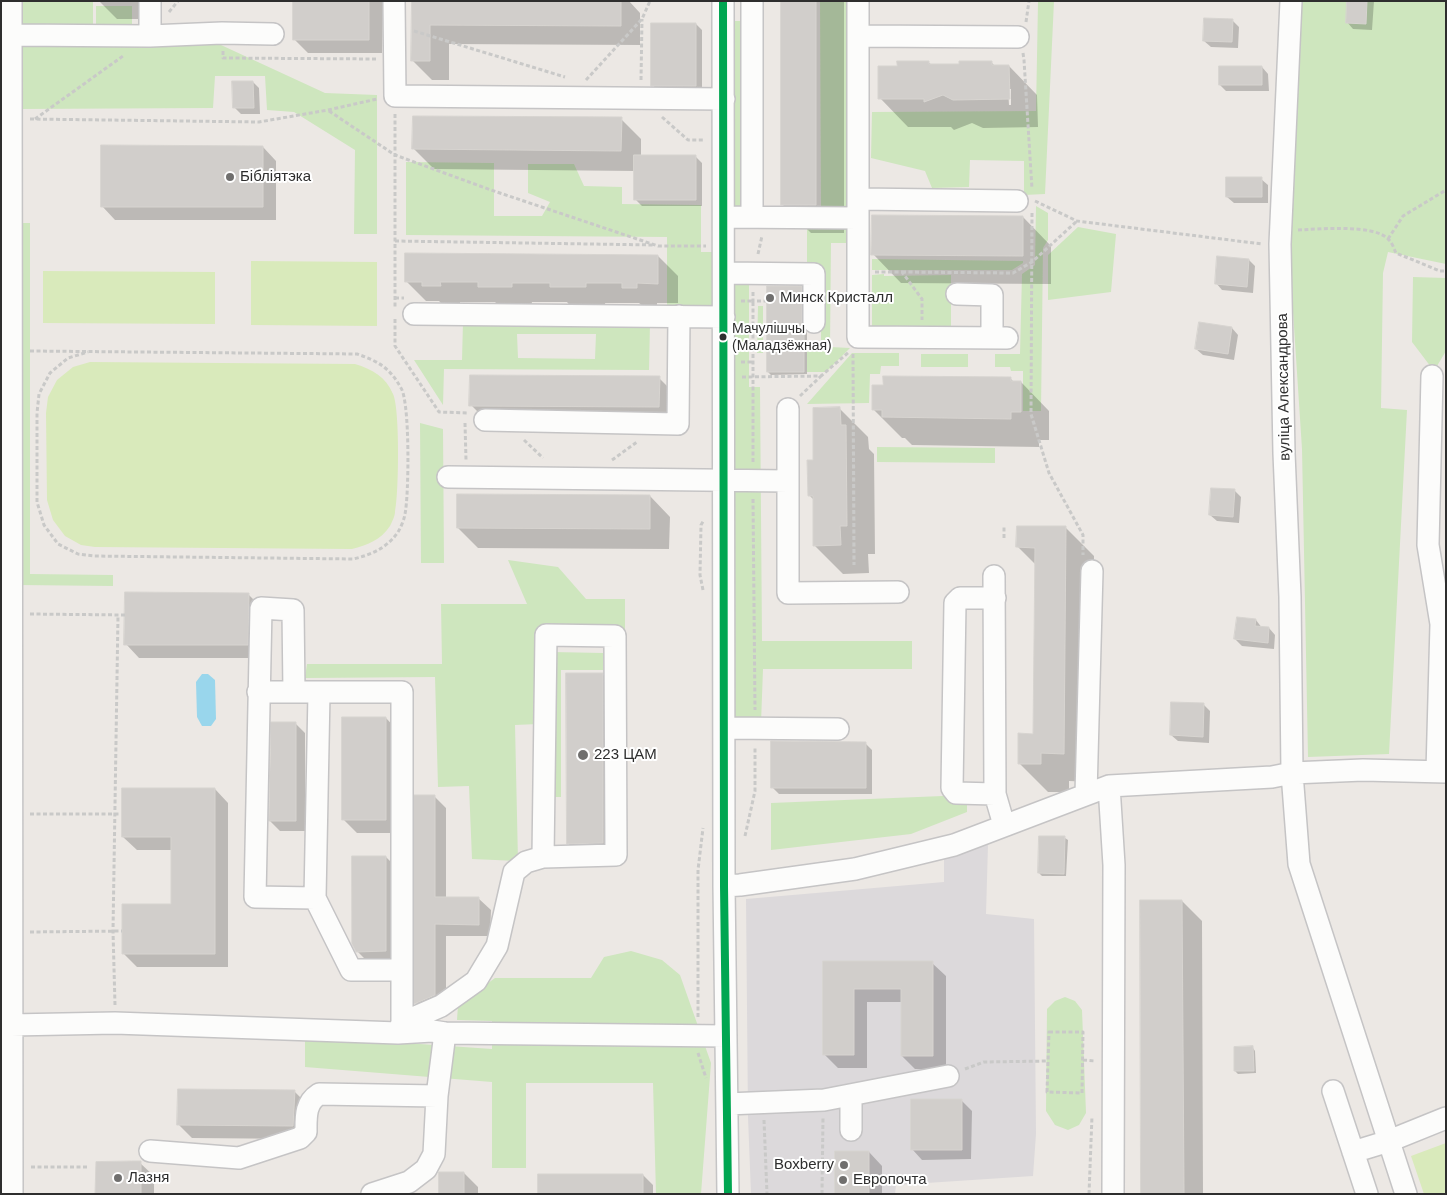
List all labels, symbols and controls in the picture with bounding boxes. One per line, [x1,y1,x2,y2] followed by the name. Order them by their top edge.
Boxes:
[240,168,311,186] place label: Бібліятэка
[224,171,236,183] marker: Бібліятэка
[780,289,893,307] place label: Минск Кристалл
[764,292,776,304] marker: Минск Кристалл
[1274,313,1294,461] street label: вуліца Александрова
[732,321,832,354] place label: Мачулішчы (Маладзёжная)
[718,332,728,342] marker: Мачулішчы (Маладзёжная)
[594,746,657,764] place label: 223 ЦAM
[576,748,590,762] marker: 223 ЦAM
[774,1156,834,1174] place label: Boxberry
[838,1159,850,1171] marker: Boxberry
[128,1169,169,1187] place label: Лазня
[853,1171,927,1189] place label: Европочта
[112,1172,124,1184] marker: Лазня
[837,1174,849,1186] marker: Европочта

